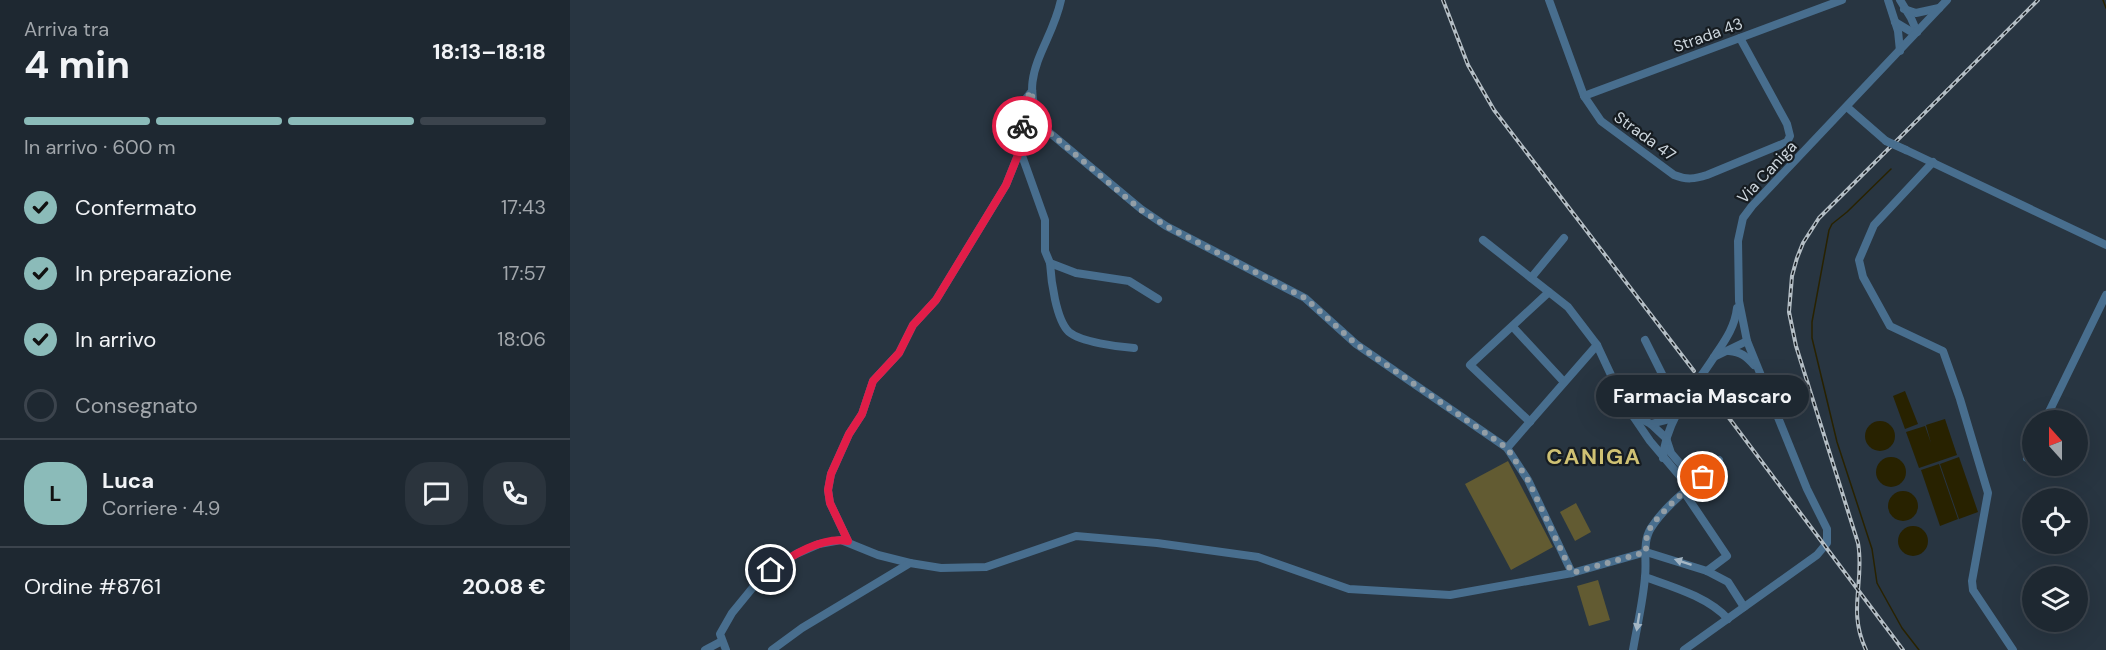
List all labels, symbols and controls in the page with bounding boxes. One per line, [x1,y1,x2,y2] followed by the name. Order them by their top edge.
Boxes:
[1670,13,1746,57] street label: Strada 43
[24,16,109,42] text: Arriva tra
[432,37,546,66] text: 18:13–18:18
[24,39,130,90] text: 4 min
[992,96,1052,156] courier
[1610,107,1680,165] street label: Strada 47
[1006,110,1039,143] icon: bike
[24,134,176,160] text: In arrivo · 600 m
[1733,136,1801,208] street label: Via Caniga
[24,191,57,224] icon: check
[75,193,197,222] text: Confermato
[501,194,546,220] text: 17:43
[24,257,57,290] icon: check
[75,259,232,288] text: In preparazione
[503,260,546,286] text: 17:57
[24,323,57,356] icon: check
[75,325,156,354] text: In arrivo
[497,326,546,352] text: 18:06
[1596,375,1810,417] callout: Farmacia Mascaro
[1613,383,1792,409] text: Farmacia Mascaro
[75,391,198,420] text: Consegnato
[2022,410,2088,476] north arrow
[2022,410,2088,632] map controls
[1546,442,1642,471] district label: CANIGA
[1677,451,1728,502] pin
[1686,460,1719,493] icon: bag
[405,462,468,525] button: chat
[483,462,546,525] button: phone
[102,466,154,495] text: Luca
[49,479,62,508] text: L
[2022,488,2088,554] button: locate
[102,495,220,521] text: Corriere · 4.9
[745,544,796,595] pin
[754,553,787,586] icon: home
[1674,557,1692,566] one-way arrow
[2022,566,2088,632] button: layers
[24,572,161,601] text: Ordine #8761
[462,572,546,601] text: 20.08 €
[1633,612,1642,631] one-way arrow

